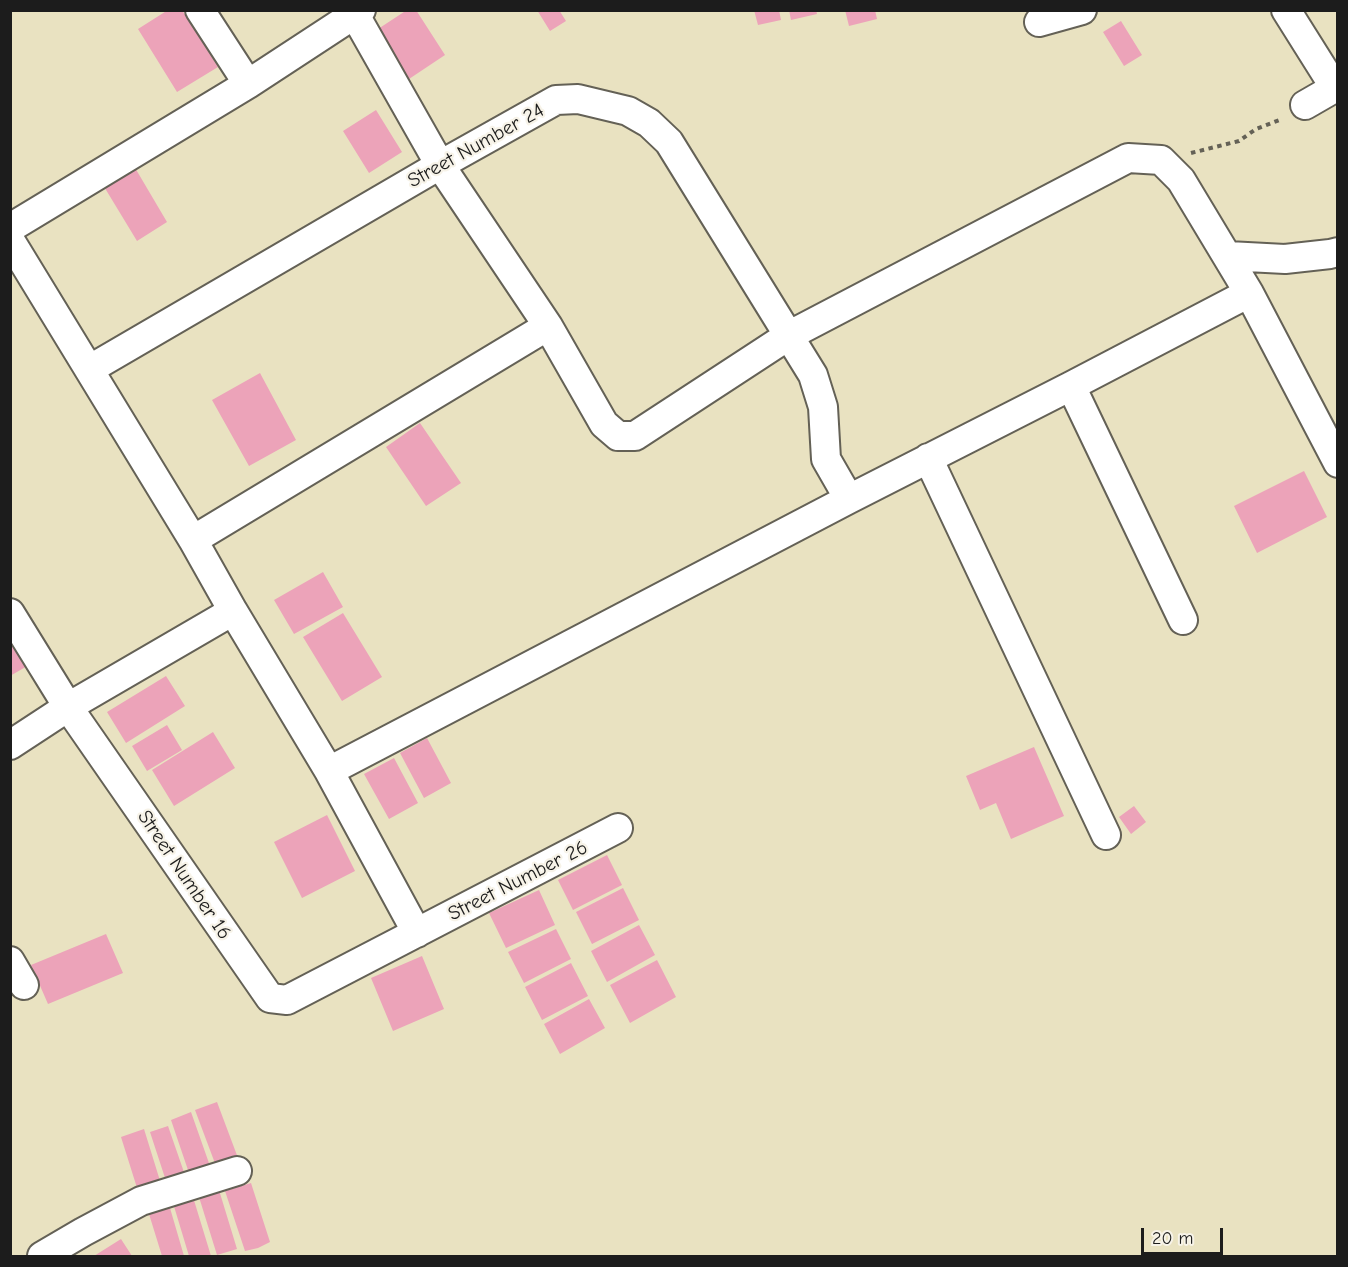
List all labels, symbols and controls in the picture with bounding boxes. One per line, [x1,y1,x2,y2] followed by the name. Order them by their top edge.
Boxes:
[404,99,548,193] street label: Street Number 24
[132,806,236,944] street label: Street Number 16
[444,836,592,926] street label: Street Number 26
[1144,1216,1226,1254] scale bar
[1152,1228,1193,1249] text: 20 m

